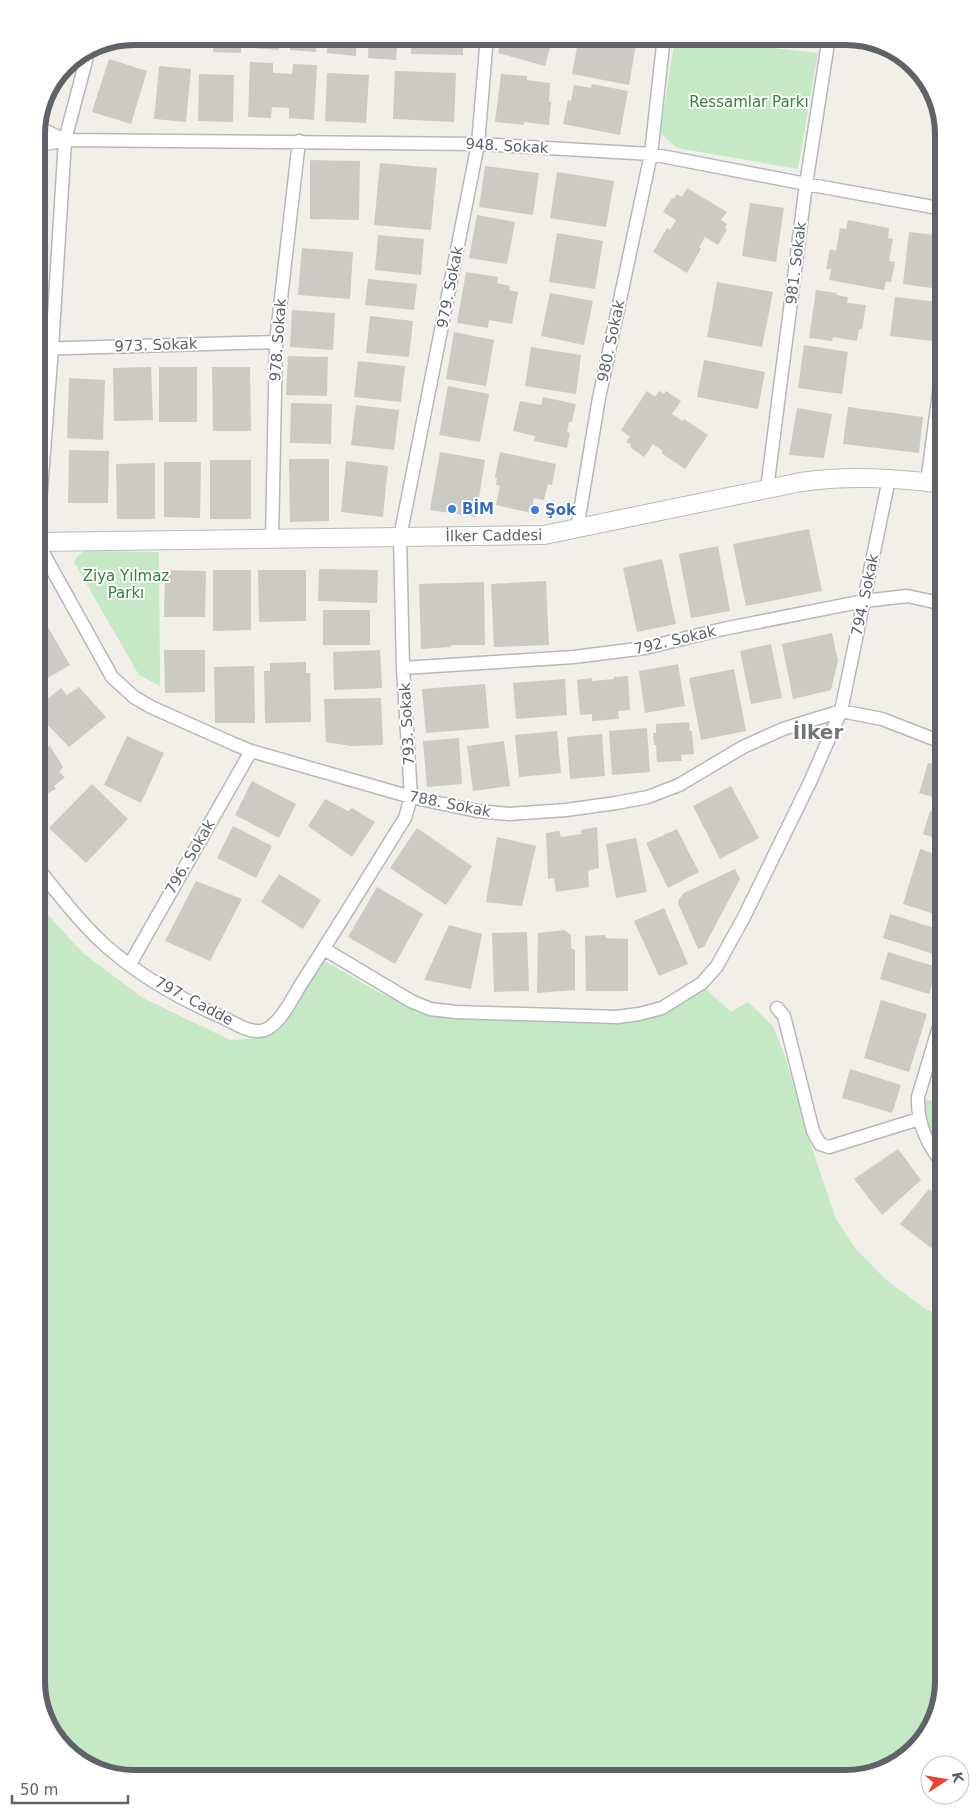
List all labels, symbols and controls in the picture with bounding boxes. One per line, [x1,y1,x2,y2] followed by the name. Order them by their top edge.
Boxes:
[689,93,809,111] park label: Ressamlar Parkı
[465,135,549,157] street label: 948. Sokak
[782,220,810,305] street label: 981. Sokak
[433,244,467,330] street label: 979. Sokak
[266,298,290,382] street label: 978. Sokak
[594,298,629,384] street label: 980. Sokak
[114,335,198,355] street label: 973. Sokak
[462,499,494,518] place label: BİM
[545,501,577,519] place label: Şok
[446,503,458,515] marker: BİM
[529,504,541,516] marker: Şok
[445,526,543,545] street label: İlker Caddesi
[848,552,883,638] street label: 794. Sokak
[83,567,169,602] park label: Ziya Yılmaz Parkı
[632,622,718,658] street label: 792. Sokak
[396,682,418,766] street label: 793. Sokak
[793,720,843,744] district label: İlker
[407,787,493,821] street label: 788. Sokak
[161,816,219,898] street label: 796. Sokak
[152,973,236,1029] street label: 797. Cadde
[920,1755,970,1805] north arrow
[949,1770,967,1785] text: K
[12,1772,129,1804] scale bar
[20,1781,58,1799] text: 50 m

